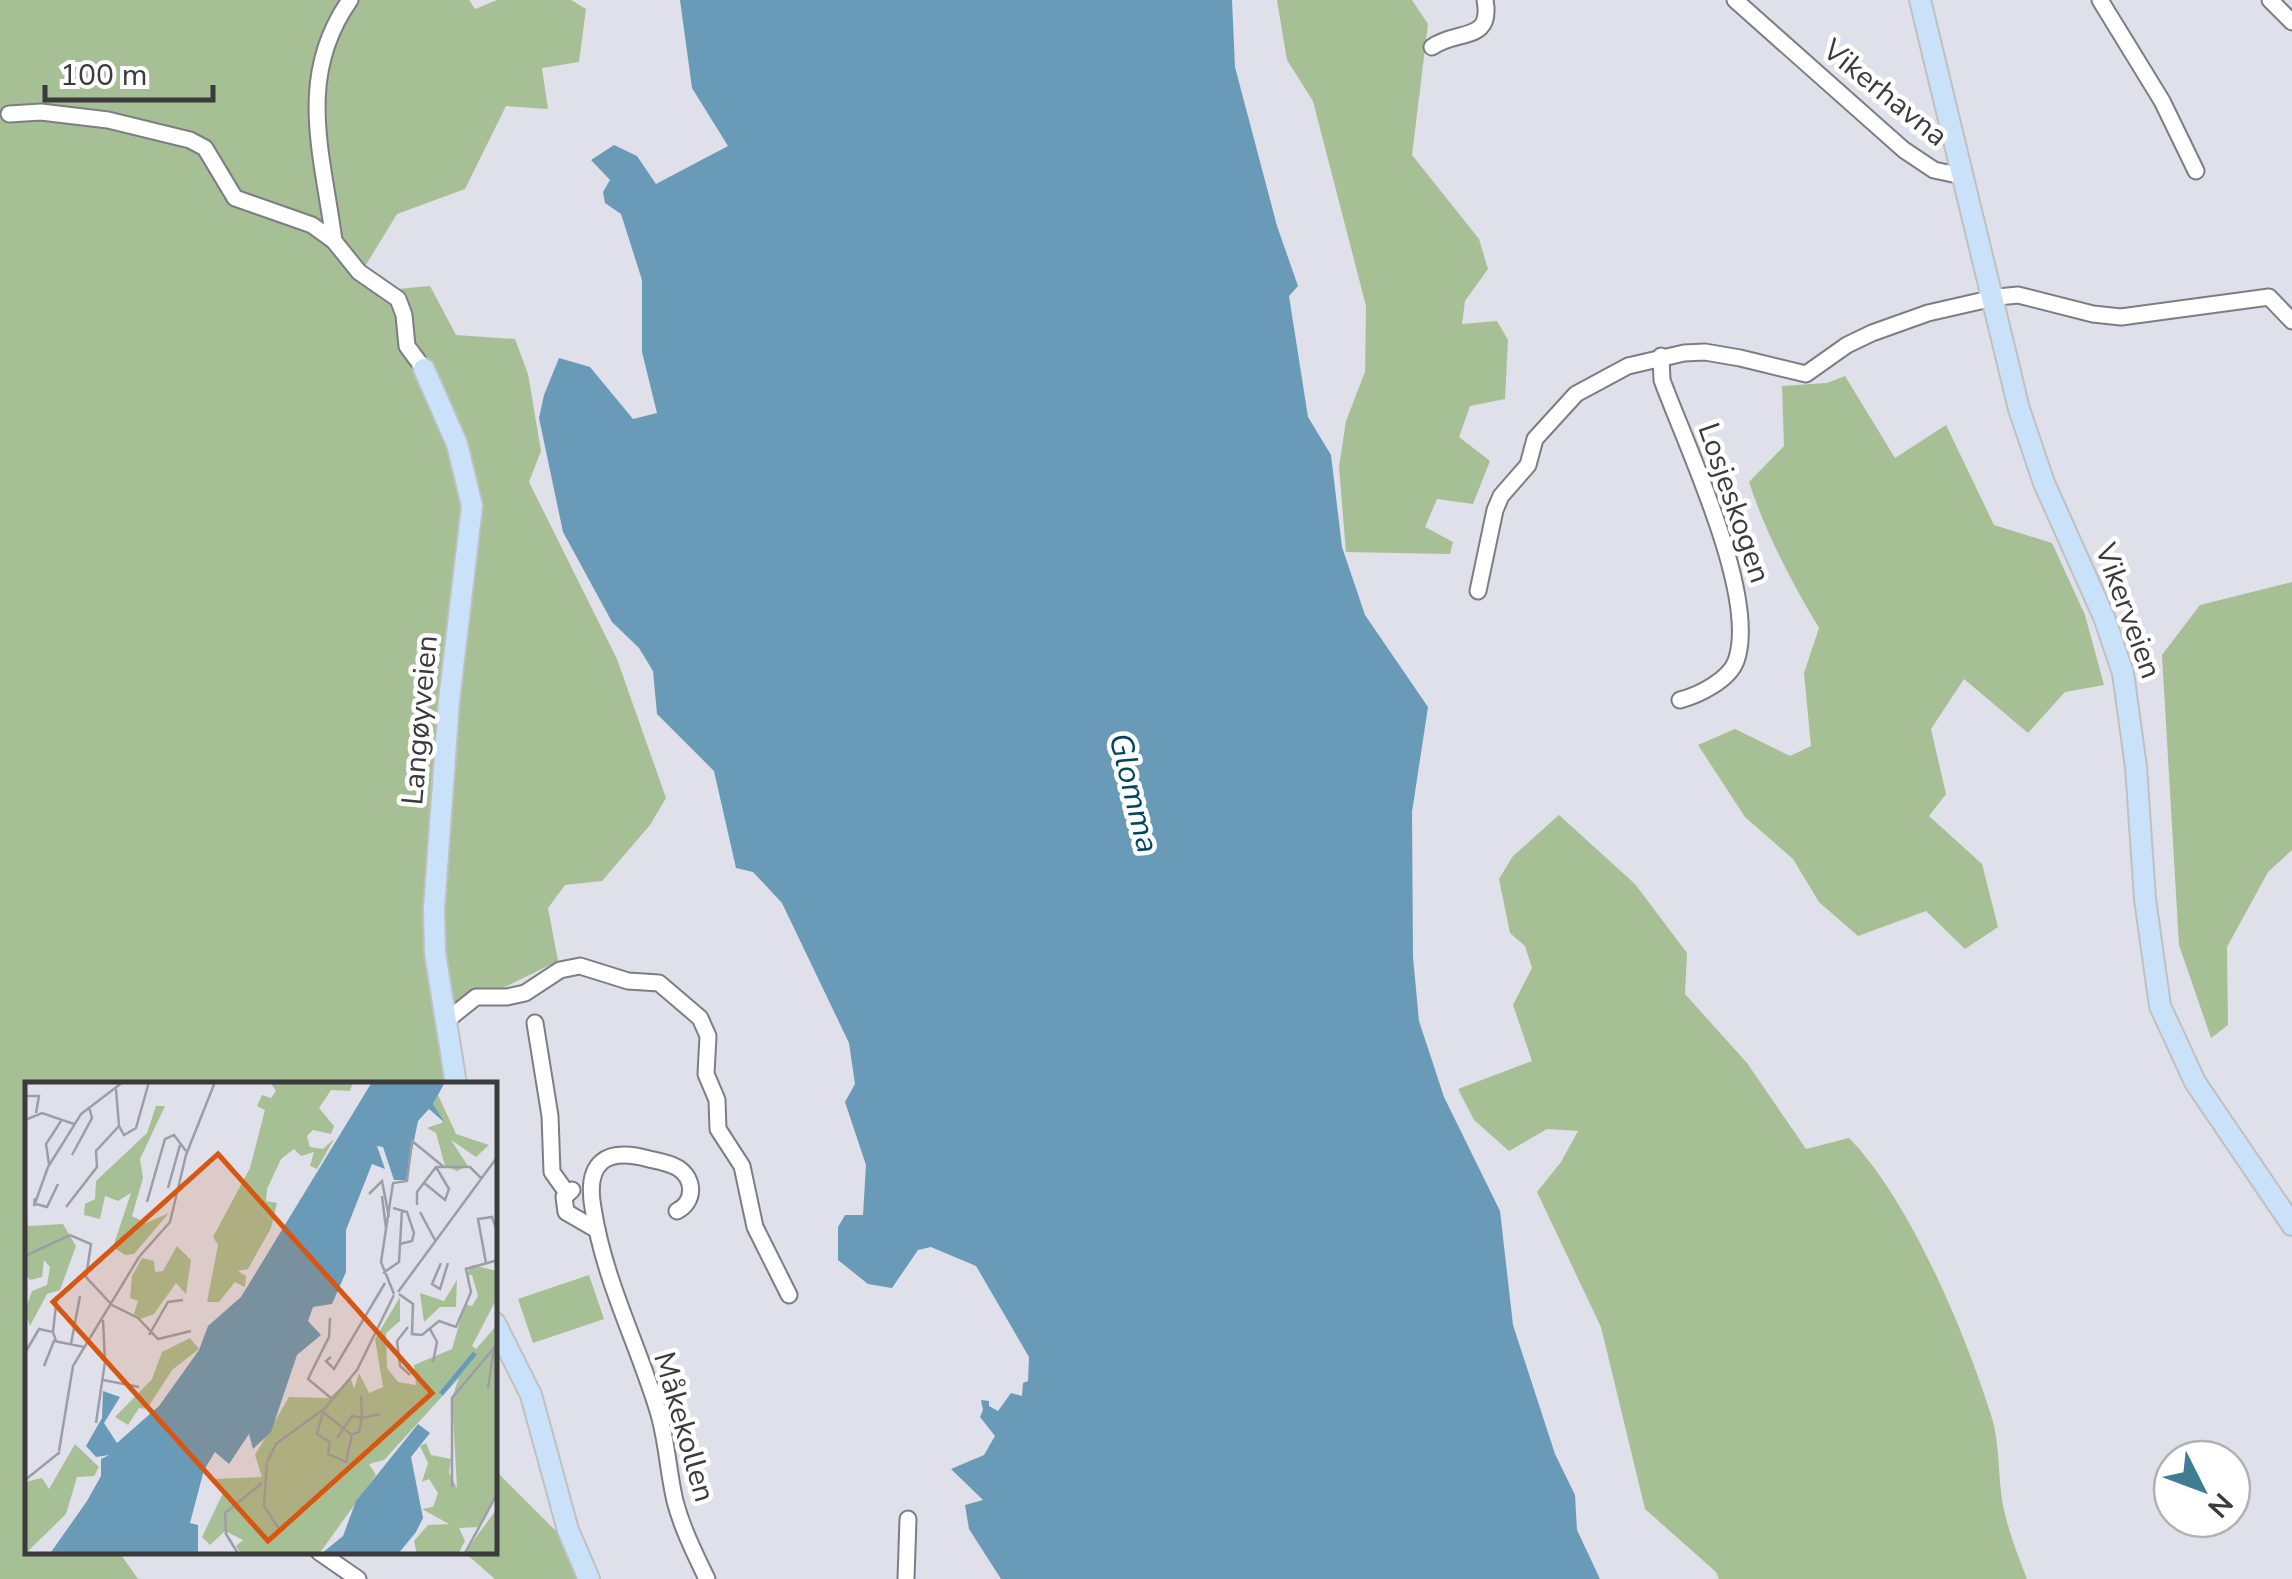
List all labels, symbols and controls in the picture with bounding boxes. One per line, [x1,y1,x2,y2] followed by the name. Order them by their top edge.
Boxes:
[1813,29,1956,156] street label: Vikerhavna
[45,40,212,102] scale bar
[60,55,147,96] text: 100 m
[1687,418,1781,588] street label: Losjeskogen
[2084,537,2171,684] street label: Vikerveien
[392,633,448,807] street label: Langøyveien
[1098,729,1170,857] water label: Glomma
[25,1082,498,1554] inset map
[643,1347,725,1507] street label: Måkekollen
[2152,1439,2252,1539] north arrow
[2199,1485,2241,1526] text: N

